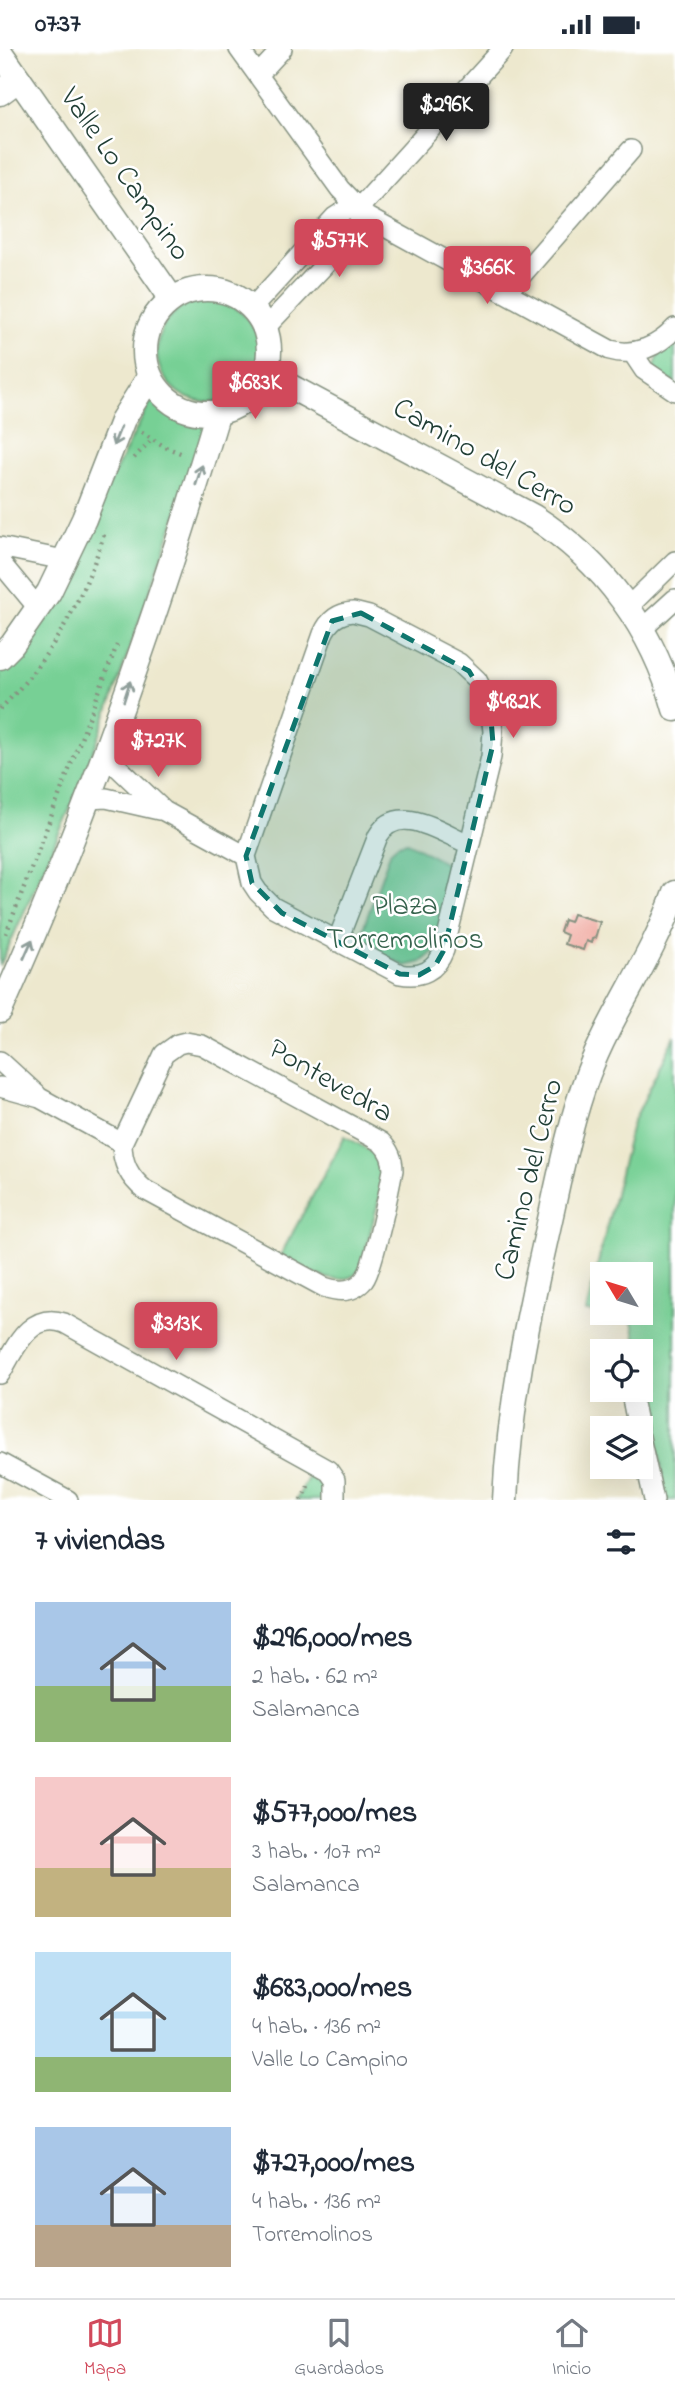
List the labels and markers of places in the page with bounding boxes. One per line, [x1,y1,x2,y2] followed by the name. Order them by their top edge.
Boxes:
[397,83,495,143] pin: $296K
[290,219,388,279] pin: $577K
[438,247,536,306] pin: $366K
[206,361,304,421] pin: $683K
[464,681,562,740] pin: $482K
[109,719,207,779] pin: $727K
[127,1303,225,1362] pin: $313K

